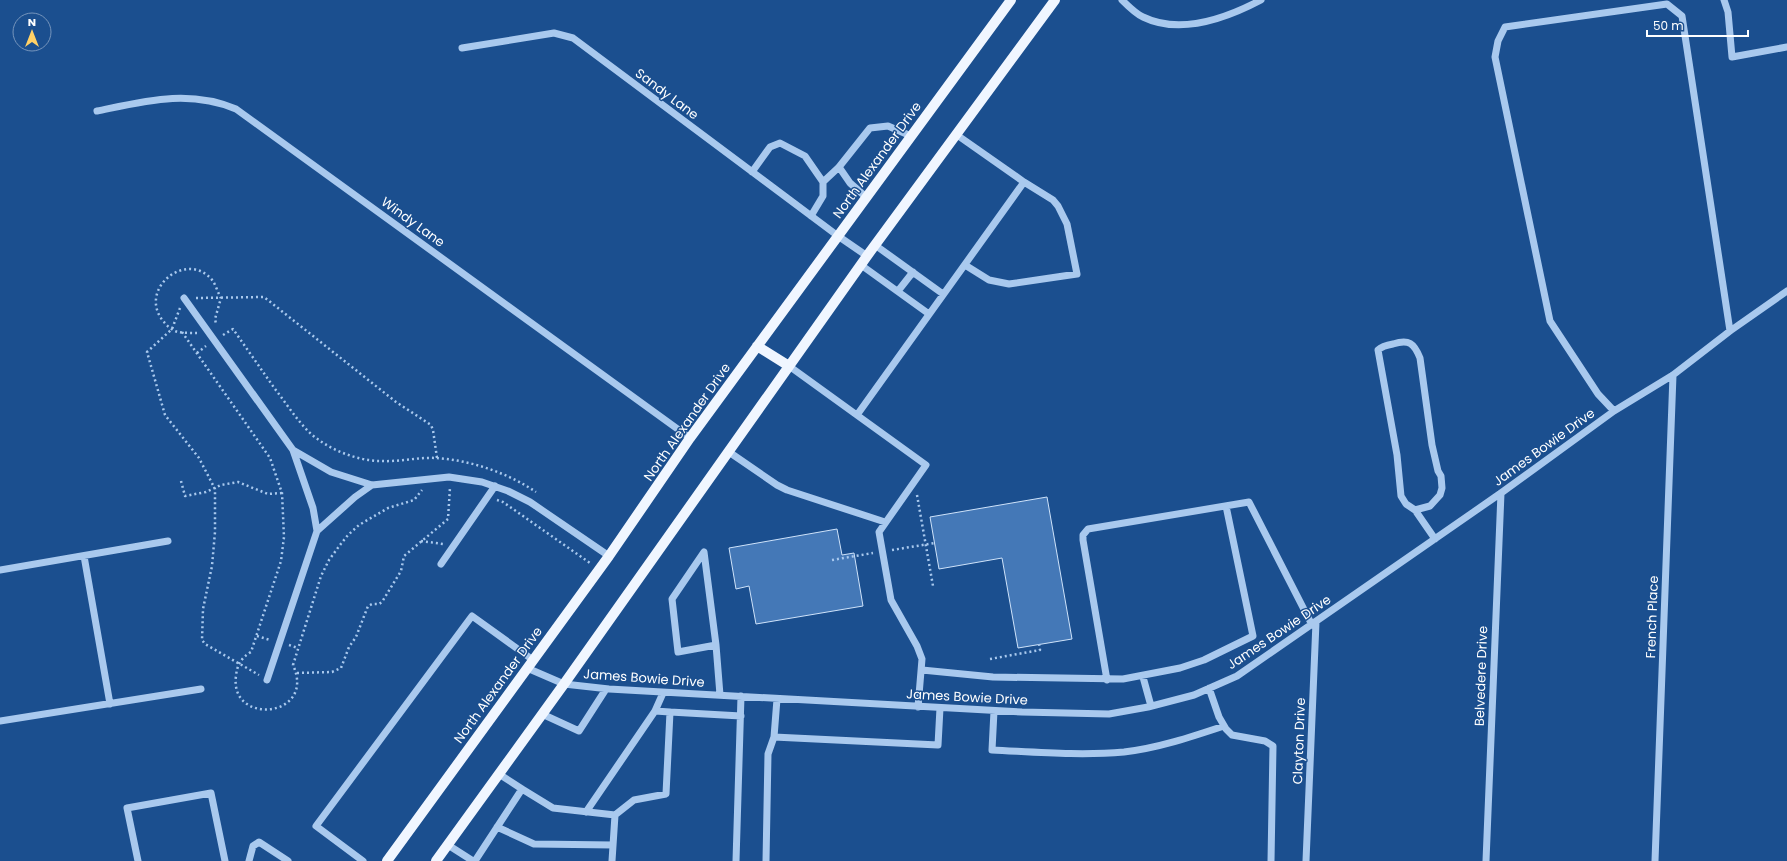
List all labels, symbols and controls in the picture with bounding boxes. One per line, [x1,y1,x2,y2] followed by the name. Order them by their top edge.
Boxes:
[12,12,52,52] north arrow
[1647,12,1748,38] scale bar
[28,14,36,30] text: N
[1653,17,1684,34] text: 50 m
[631,64,703,124] street label: Sandy Lane
[828,98,926,222] street label: North Alexander Drive
[377,192,449,252] street label: Windy Lane
[639,359,735,485] street label: North Alexander Drive
[1489,404,1599,490] street label: James Bowie Drive
[1641,575,1663,659] street label: French Place
[1223,590,1335,674] street label: James Bowie Drive
[449,623,547,747] street label: North Alexander Drive
[1470,625,1492,727] street label: Belvedere Drive
[583,664,705,692] street label: James Bowie Drive
[906,684,1028,710] street label: James Bowie Drive
[1288,697,1310,785] street label: Clayton Drive

